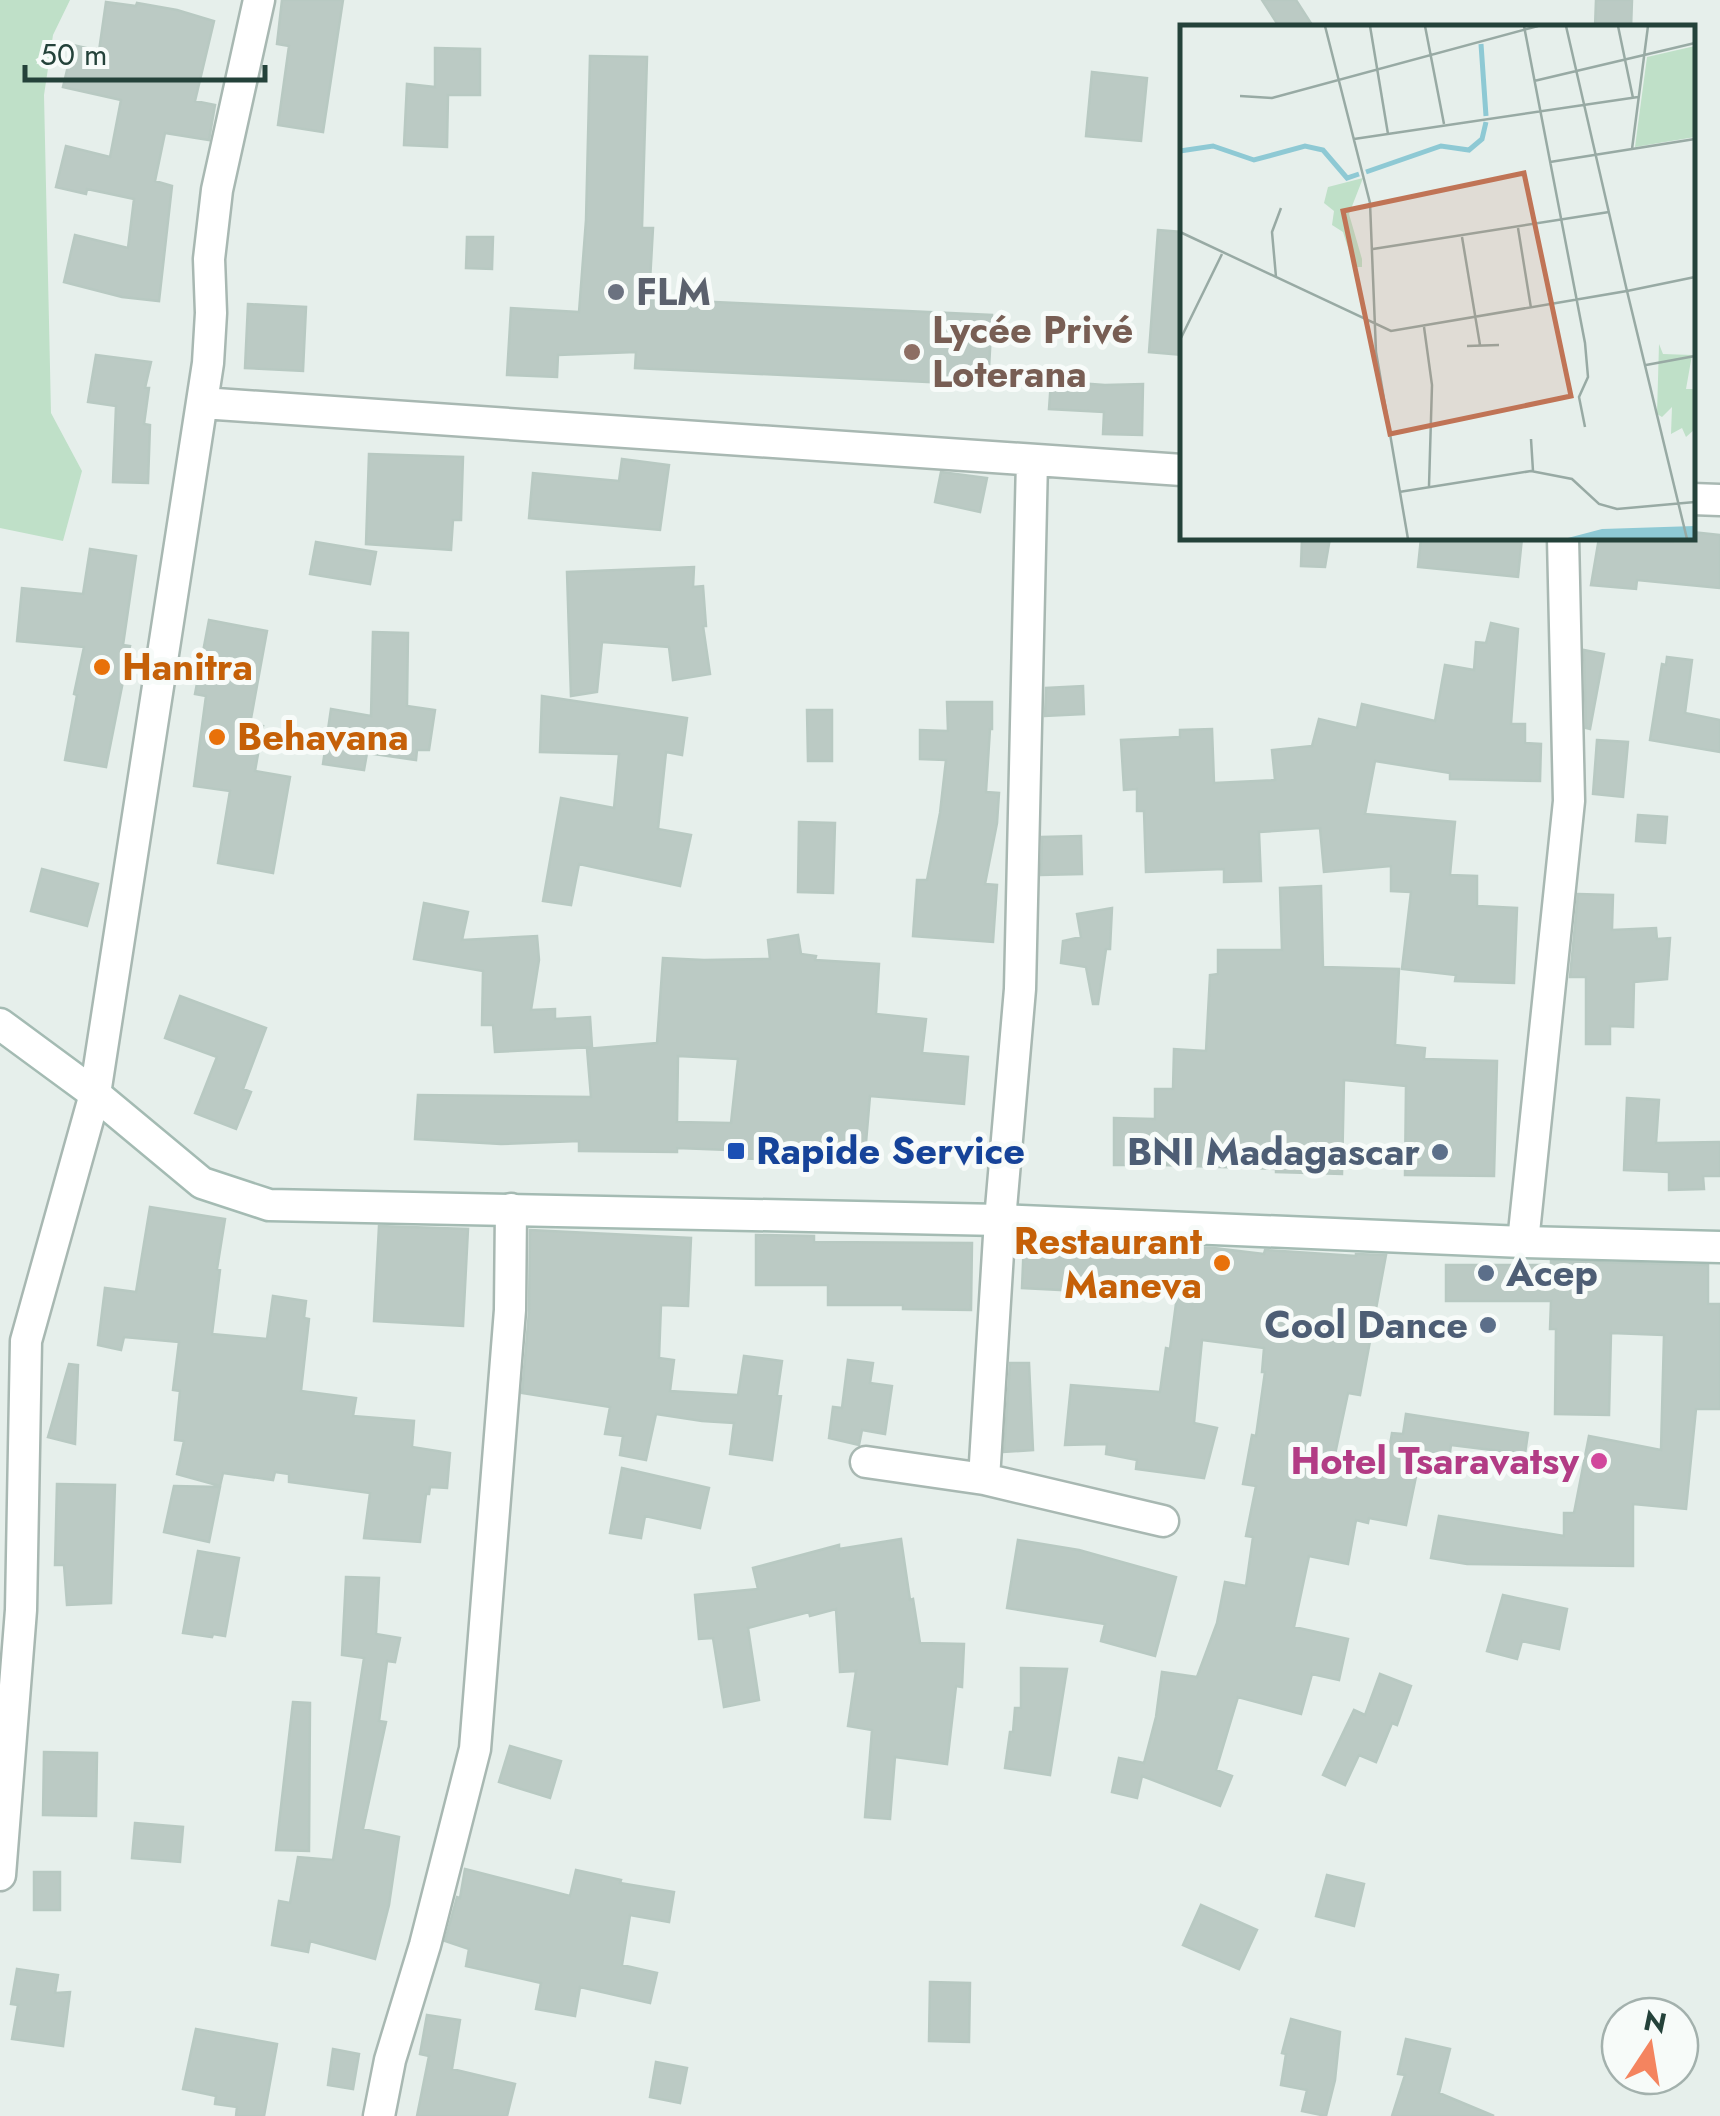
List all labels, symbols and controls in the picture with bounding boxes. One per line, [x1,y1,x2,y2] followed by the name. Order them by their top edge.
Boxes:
[25,20,265,82] scale bar
[1180,25,1695,540] inset map
[40,33,107,76] text: 50 m
[636,264,711,319] place label: FLM
[605,281,627,303] marker: FLM
[932,302,1133,401] place label: Lycée Privé Loterana
[901,341,923,363] marker: Lycée Privé Loterana
[122,639,253,694] place label: Hanitra
[91,656,113,678] marker: Hanitra
[237,709,409,764] place label: Behavana
[206,726,228,748] marker: Behavana
[756,1123,1025,1178] place label: Rapide Service
[1127,1124,1420,1179] place label: BNI Madagascar
[725,1140,747,1162] marker: Rapide Service
[1429,1141,1451,1163] marker: BNI Madagascar
[1014,1213,1202,1312] place label: Restaurant Maneva
[1505,1245,1598,1300] place label: Acep
[1211,1252,1233,1274] marker: Restaurant Maneva
[1475,1262,1497,1284] marker: Acep
[1264,1297,1468,1352] place label: Cool Dance
[1477,1314,1499,1336] marker: Cool Dance
[1290,1433,1580,1488] place label: Hotel Tsaravatsy
[1588,1450,1610,1472] marker: Hotel Tsaravatsy
[1600,1996,1700,2096] north arrow
[1640,2000,1670,2044] text: N

